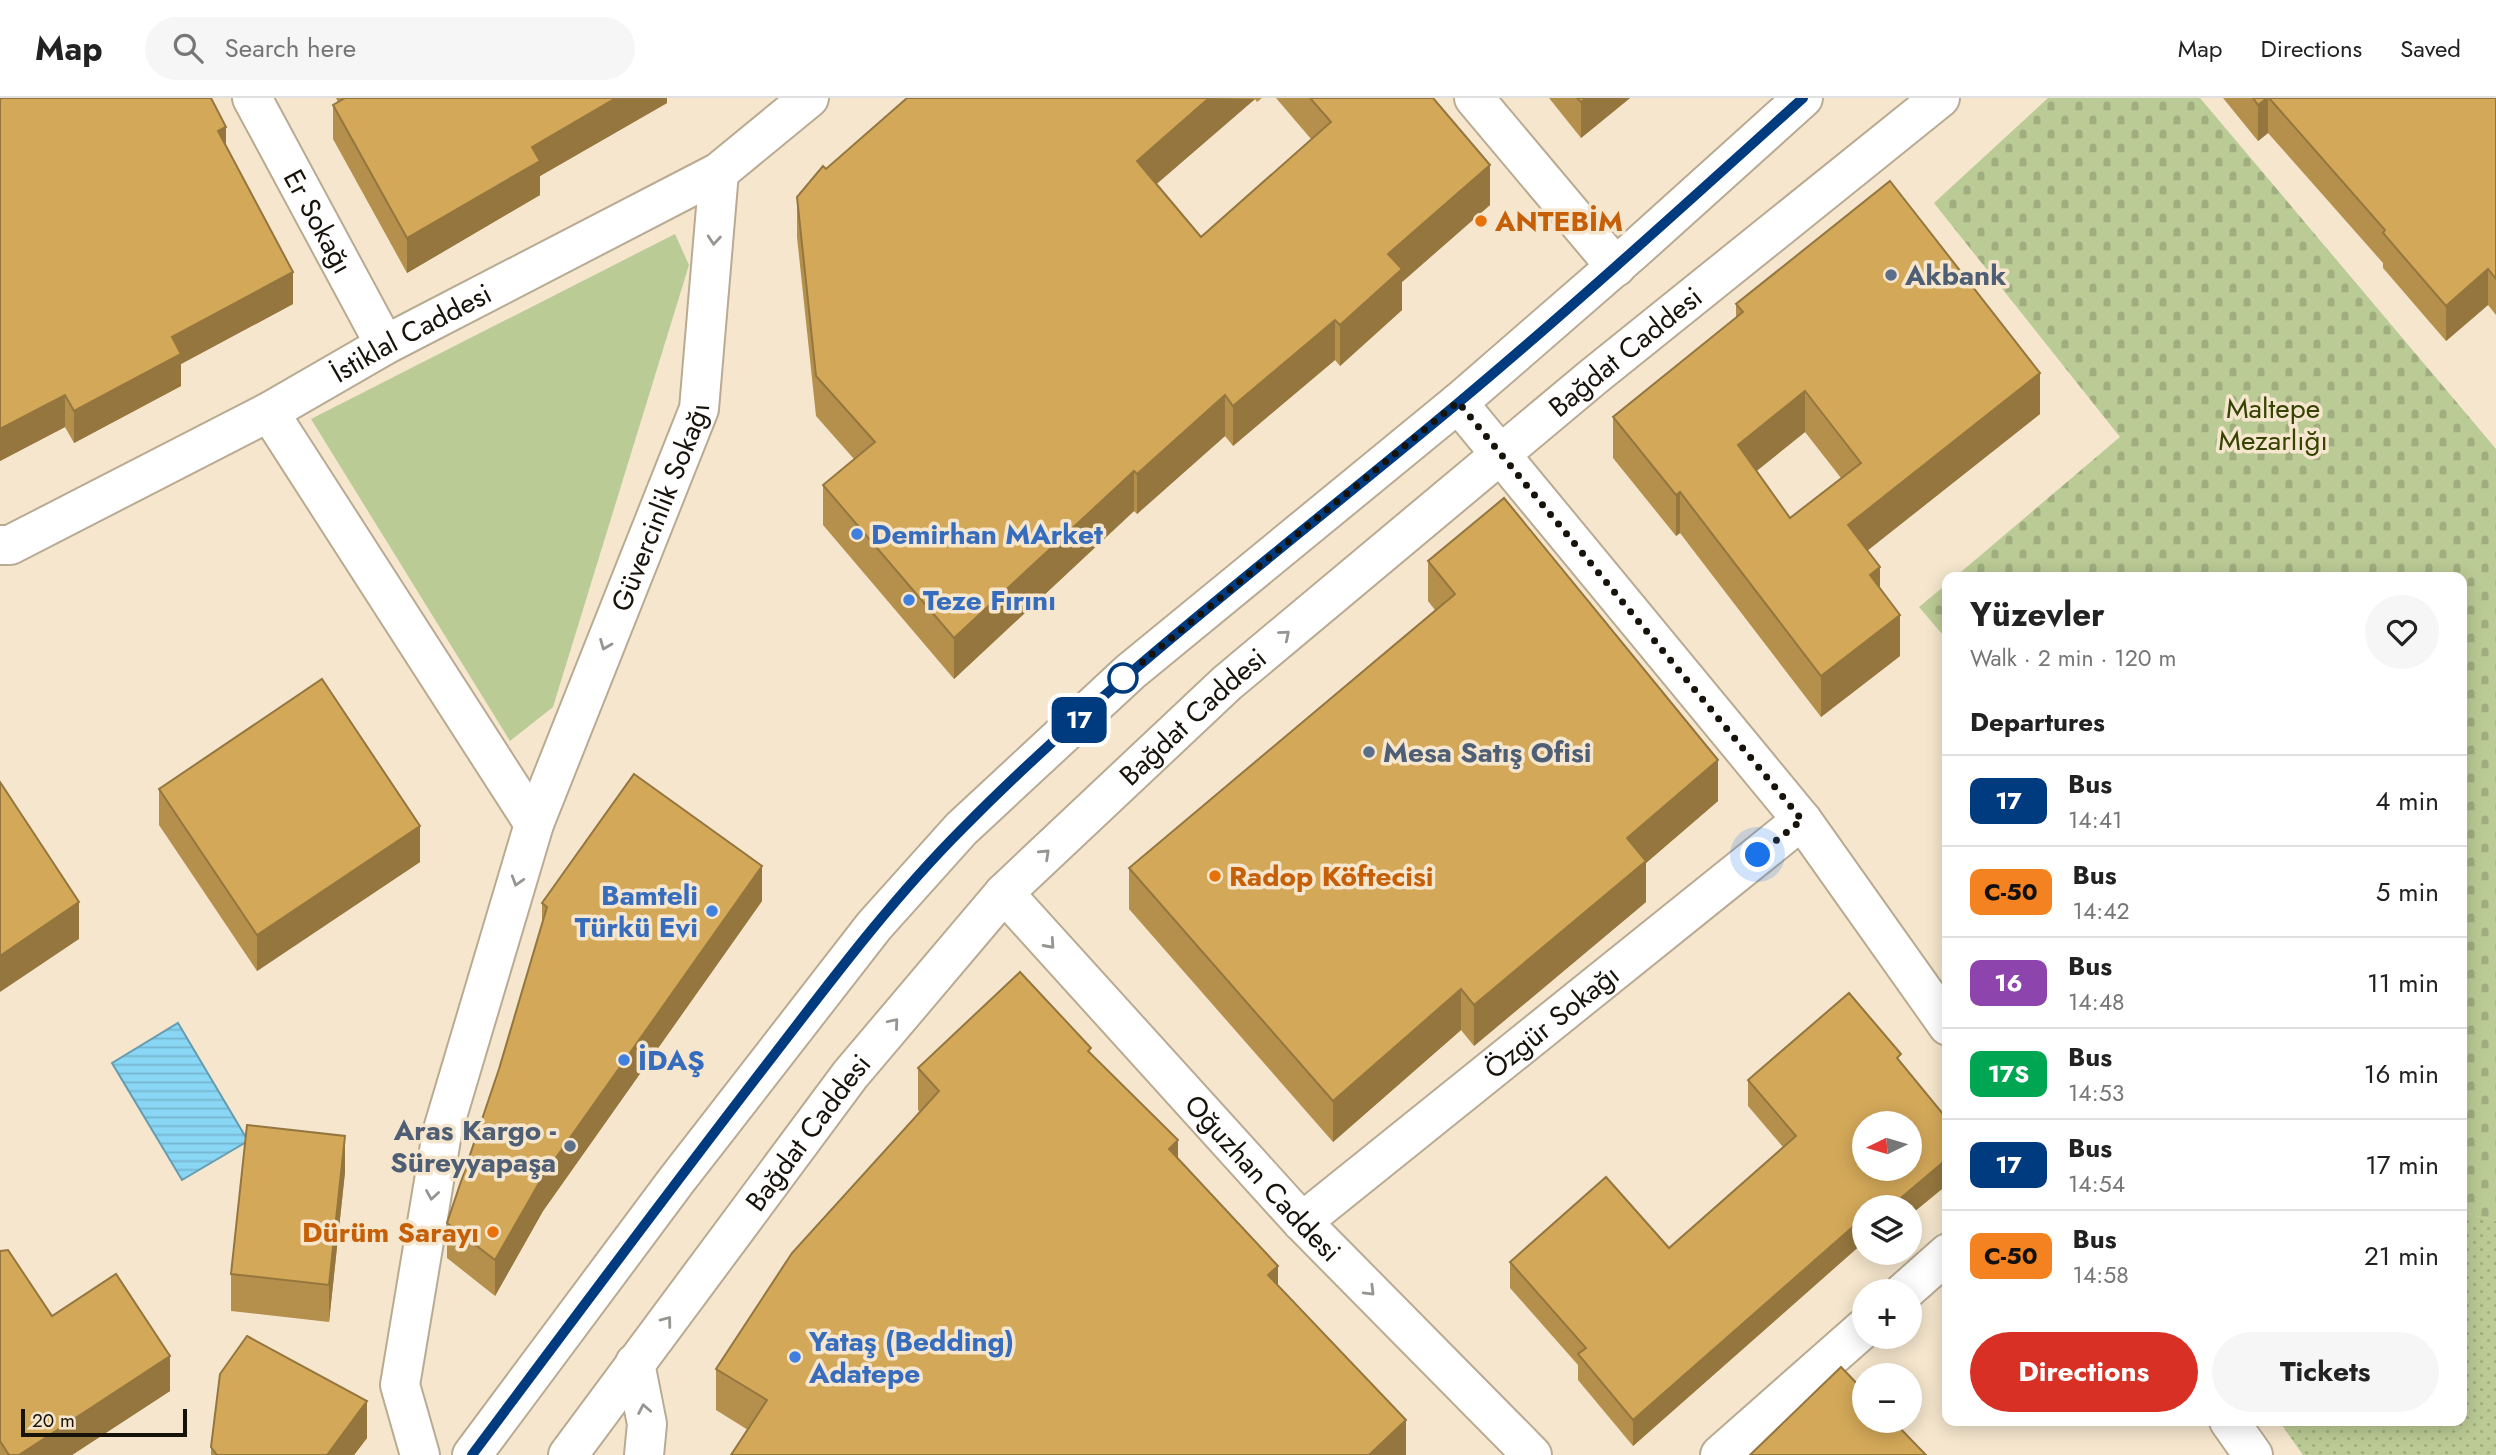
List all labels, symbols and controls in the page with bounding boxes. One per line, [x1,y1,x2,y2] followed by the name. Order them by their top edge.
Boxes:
[145,17,635,80] search box
[35,25,103,72] text: Map
[169,29,207,67] icon: search
[225,29,356,67] text: Search here
[2178,31,2223,66] text: Map
[2261,31,2362,66] text: Directions
[2400,31,2461,66] text: Saved
[274,162,363,281] street label: Er Sokağı
[1494,201,1623,242] place label: ANTEBİM
[1473,213,1489,229] marker: ANTEBİM
[707,235,722,246] one-way arrow
[1904,255,2006,296] place label: Akbank
[1883,267,1899,283] marker: Akbank
[323,273,499,393] street label: İstiklal Caddesi
[1539,277,1711,426] street label: Bağdat Caddesi
[2218,388,2328,461] park label: Maltepe Mezarlığı
[600,402,720,617] street label: Güvercinlik Sokağı
[871,514,1103,555] place label: Demirhan MArket
[849,526,865,542] marker: Demirhan MArket
[923,580,1056,621] place label: Teze Fırını
[1970,591,2105,638] text: Yüzevler
[901,592,917,608] marker: Teze Fırını
[2365,595,2439,669] button: heart
[1277,631,1290,643] one-way arrow
[600,638,614,650] one-way arrow
[1110,638,1275,795] street label: Bağdat Caddesi
[1970,641,2176,675] text: Walk · 2 min · 120 m
[1108,663,1138,693] unlabelled marker
[1048,697,1110,743] line badge: 17
[1066,702,1092,737] text: 17
[1970,703,2105,741] text: Departures
[1383,732,1592,773] place label: Mesa Satış Ofisi
[1361,744,1377,760] marker: Mesa Satış Ofisi
[2068,765,2112,803] text: Bus
[2375,782,2439,820] text: 4 min
[1995,783,2022,818] text: 17
[2068,803,2122,837] text: 14:41
[1740,837,1775,872] your location
[1037,850,1050,863] one-way arrow
[1229,856,1434,897] place label: Radop Köftecisi
[2073,856,2117,894] text: Bus
[1207,868,1223,884] marker: Radop Köftecisi
[2376,873,2439,911] text: 5 min
[510,874,525,886] one-way arrow
[1984,874,2038,909] text: C-50
[575,875,698,948] place label: Bamteli Türkü Evi
[2073,894,2130,928] text: 14:42
[704,903,720,919] marker: Bamteli Türkü Evi
[1042,936,1054,949] one-way arrow
[2068,947,2112,985] text: Bus
[1475,954,1628,1089] street label: Özgür Sokağı
[2367,964,2439,1002] text: 11 min
[1994,965,2023,1000] text: 16
[2068,985,2125,1019] text: 14:48
[886,1019,898,1032] one-way arrow
[2068,1038,2112,1076] text: Bus
[638,1040,705,1081] place label: İDAŞ
[735,1045,880,1220] street label: Bağdat Caddesi
[616,1052,632,1068] marker: İDAŞ
[2364,1055,2439,1093] text: 16 min
[1988,1056,2029,1091] text: 17S
[2068,1076,2124,1110] text: 14:53
[1175,1085,1351,1271] street label: Oğuzhan Caddesi
[390,1110,557,1183] place label: Aras Kargo - Süreyyapaşa
[1852,1111,1922,1181] north arrow
[1852,1111,1922,1433] map controls
[2068,1129,2112,1167] text: Bus
[562,1138,578,1154] marker: Aras Kargo - Süreyyapaşa
[2365,1146,2439,1184] text: 17 min
[1995,1147,2022,1182] text: 17
[2068,1167,2125,1201] text: 14:54
[425,1189,440,1200] one-way arrow
[1852,1195,1922,1265] button: layers
[302,1212,479,1253] place label: Dürüm Sarayı
[2073,1220,2117,1258] text: Bus
[485,1224,501,1240] marker: Dürüm Sarayı
[2364,1237,2439,1275] text: 21 min
[1984,1238,2038,1273] text: C-50
[2073,1258,2129,1292] text: 14:58
[1852,1279,1922,1349] button: +
[1362,1283,1375,1296] one-way arrow
[658,1316,671,1329] one-way arrow
[808,1321,1014,1394] place label: Yataş (Bedding) Adatepe
[1970,1332,2198,1412] button: Directions
[2212,1332,2439,1412] button: Tickets
[787,1349,803,1365] marker: Yataş (Bedding) Adatepe
[1852,1363,1922,1433] button: −
[638,1403,653,1415] one-way arrow
[21,1406,187,1438] scale bar
[32,1407,75,1434] text: 20 m

